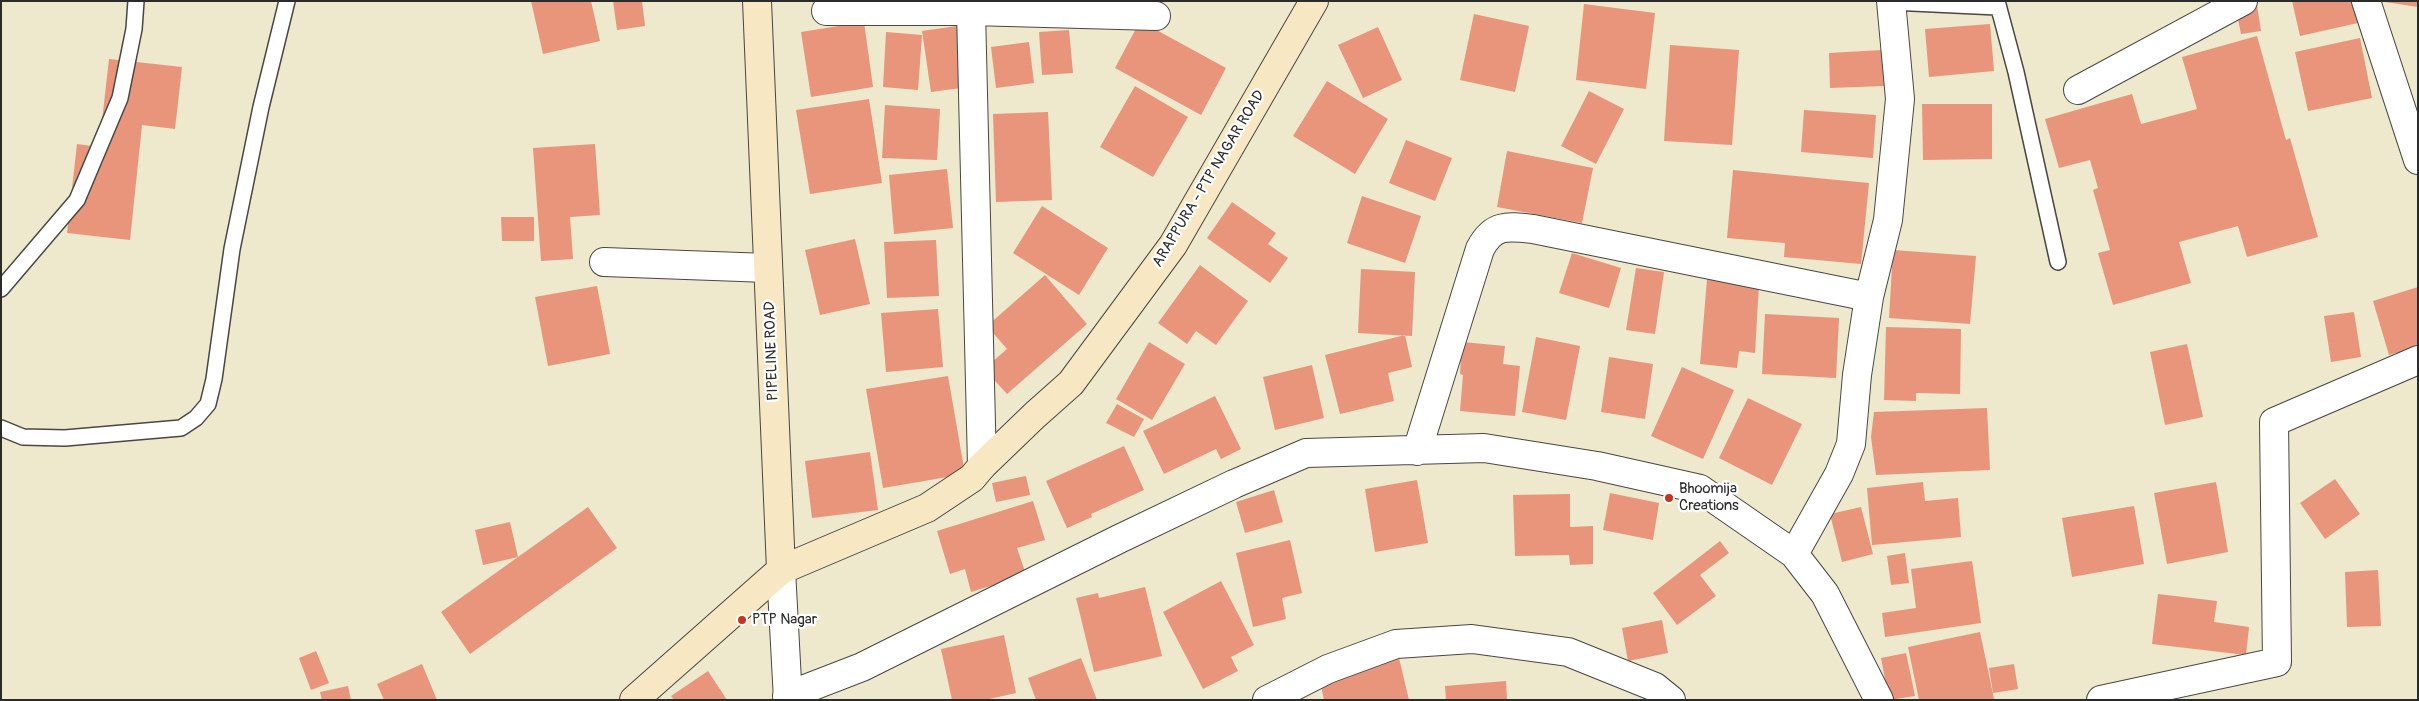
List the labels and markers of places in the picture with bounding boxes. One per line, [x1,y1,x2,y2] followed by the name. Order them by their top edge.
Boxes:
[1679,480,1739,515] place label: Bhoomija Creations
[1663,492,1675,504] marker: Bhoomija Creations
[752,611,817,629] place label: PTP Nagar
[736,614,748,626] marker: PTP Nagar

